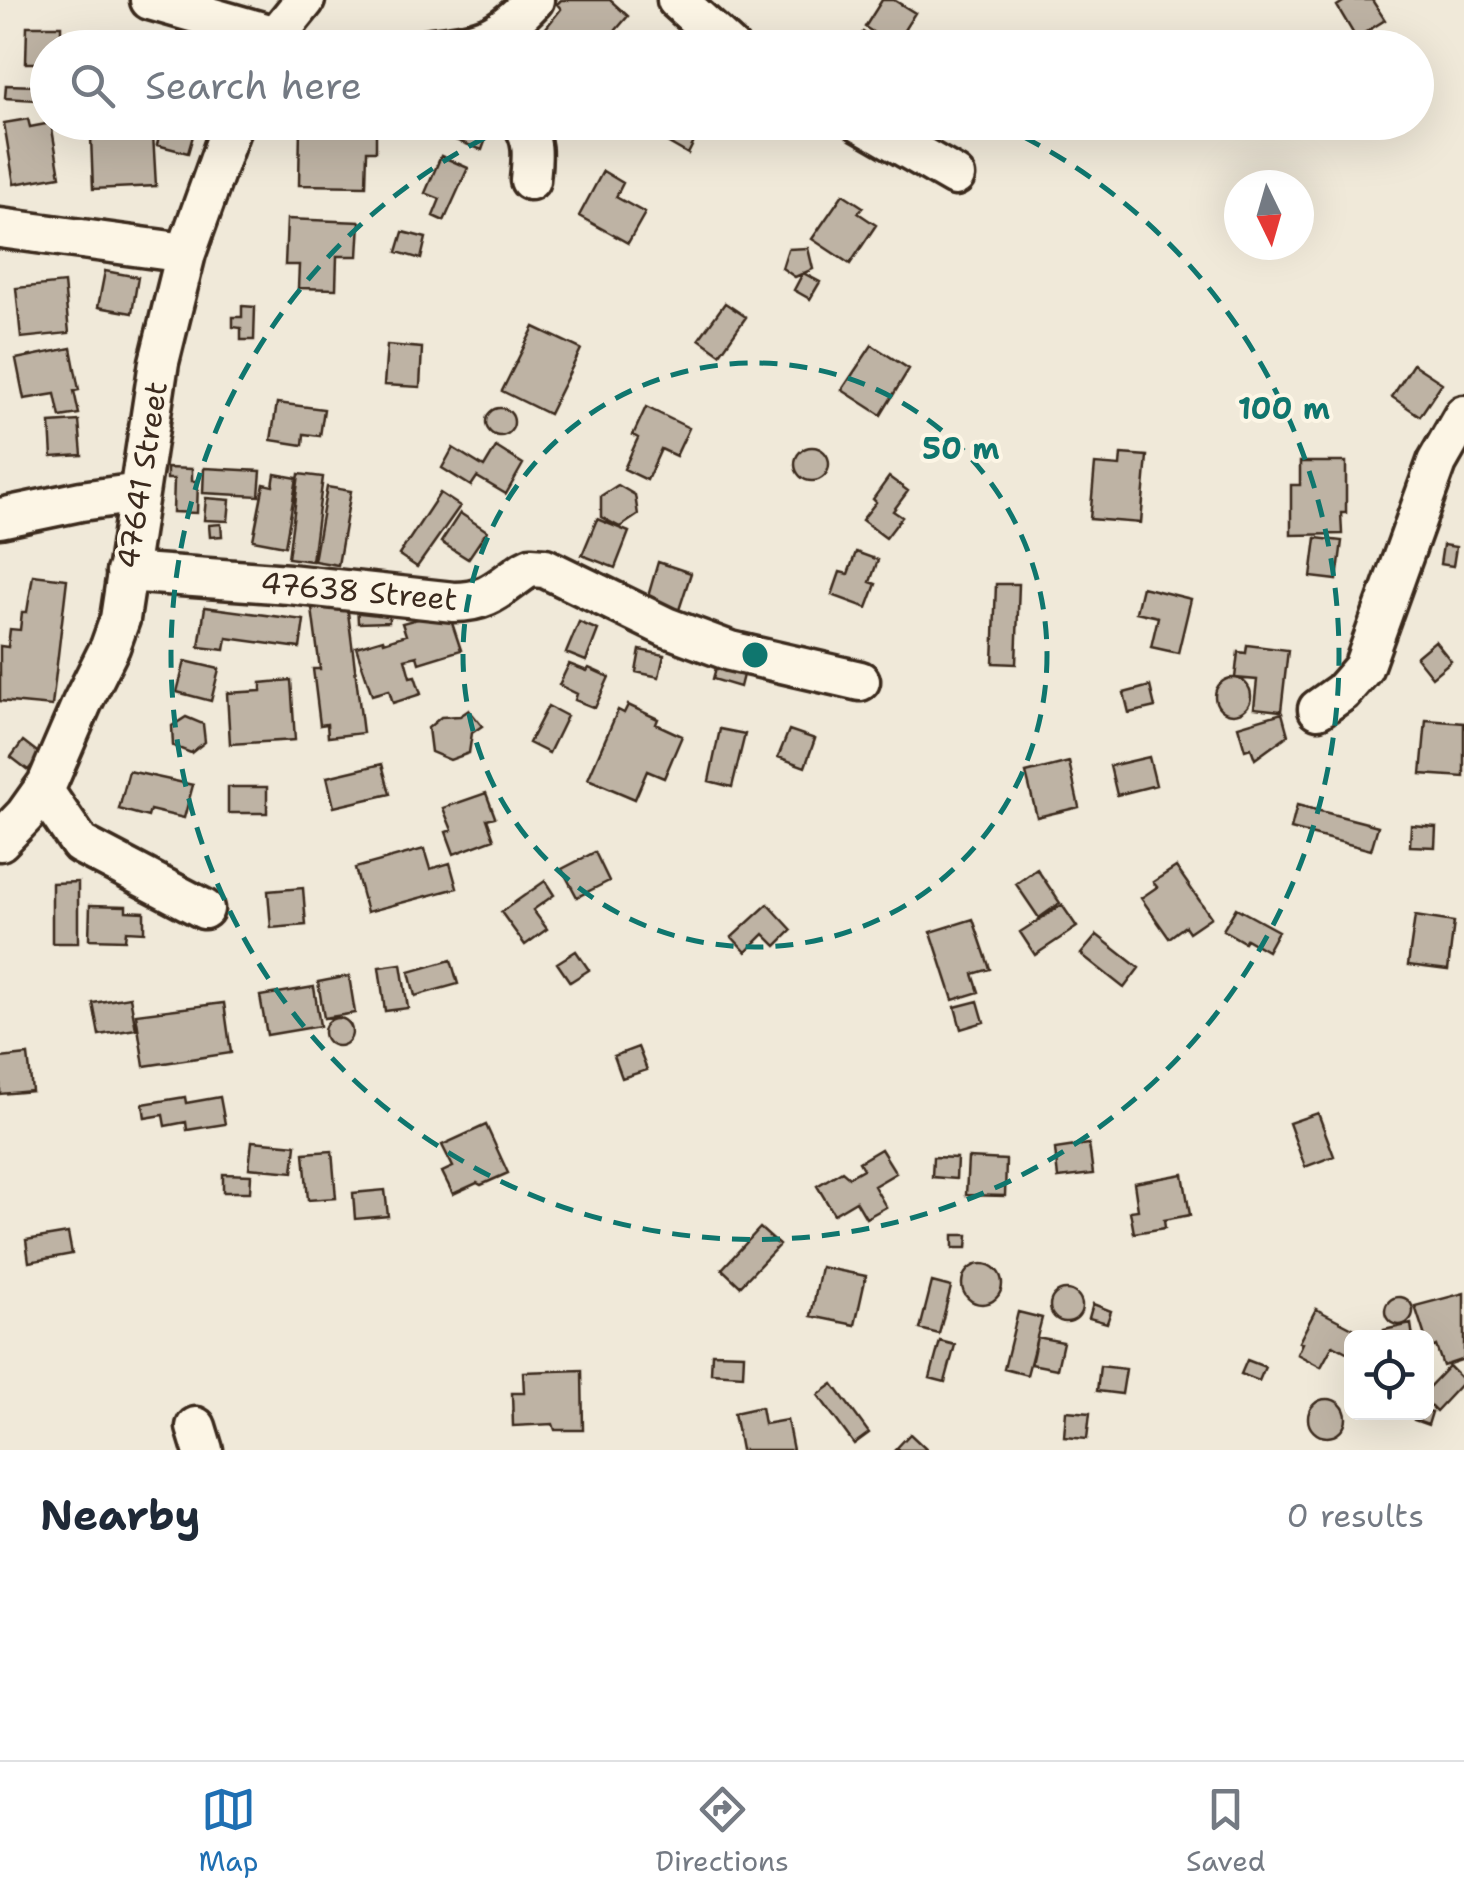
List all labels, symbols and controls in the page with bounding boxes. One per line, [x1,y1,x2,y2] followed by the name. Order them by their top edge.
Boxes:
[30,30,1434,140] search box
[65,58,120,113] icon: search
[145,60,362,111] text: Search here
[1224,170,1314,260] north arrow
[107,378,177,572] street label: 47641 Street
[1238,388,1330,429] text: 100 m
[922,428,1000,469] text: 50 m
[259,562,459,620] street label: 47638 Street
[737,637,773,673] centre of rings
[1344,1330,1434,1420] map controls
[1344,1330,1434,1420] button: locate
[40,1487,200,1543] text: Nearby
[1287,1494,1424,1537] text: 0 results
[199,1782,258,1880] tab: Map
[655,1782,789,1880] tab: Directions
[1186,1782,1265,1880] tab: Saved

